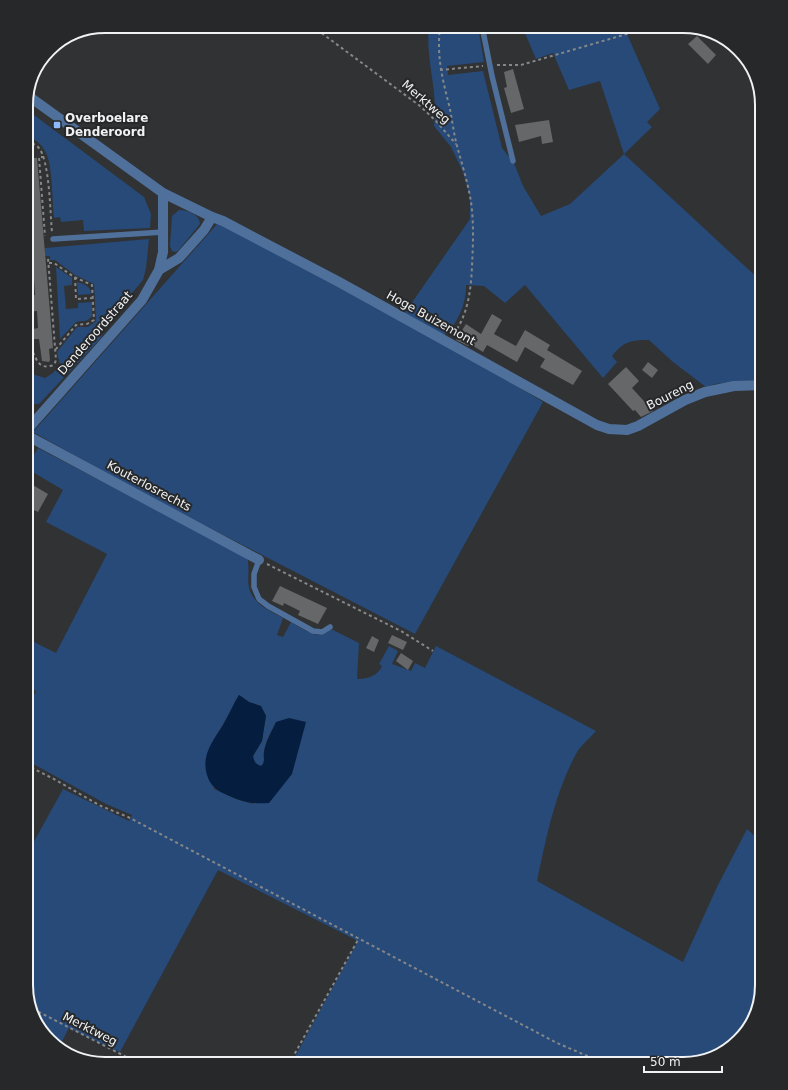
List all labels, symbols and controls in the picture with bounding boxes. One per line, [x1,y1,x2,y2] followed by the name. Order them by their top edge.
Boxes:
[399,77,453,127] street label: Merktweg
[65,111,148,139] place label: Overboelare Denderoord
[52,120,62,130] marker: Overboelare Denderoord
[55,288,135,378] street label: Denderoordstraat
[384,288,478,348] street label: Hoge Buizemont
[644,377,696,413] street label: Boureng
[104,458,194,514] street label: Kouterlosrechts
[60,1009,120,1049] street label: Merktweg
[644,1048,722,1074] scale bar
[650,1055,681,1069] text: 50 m

